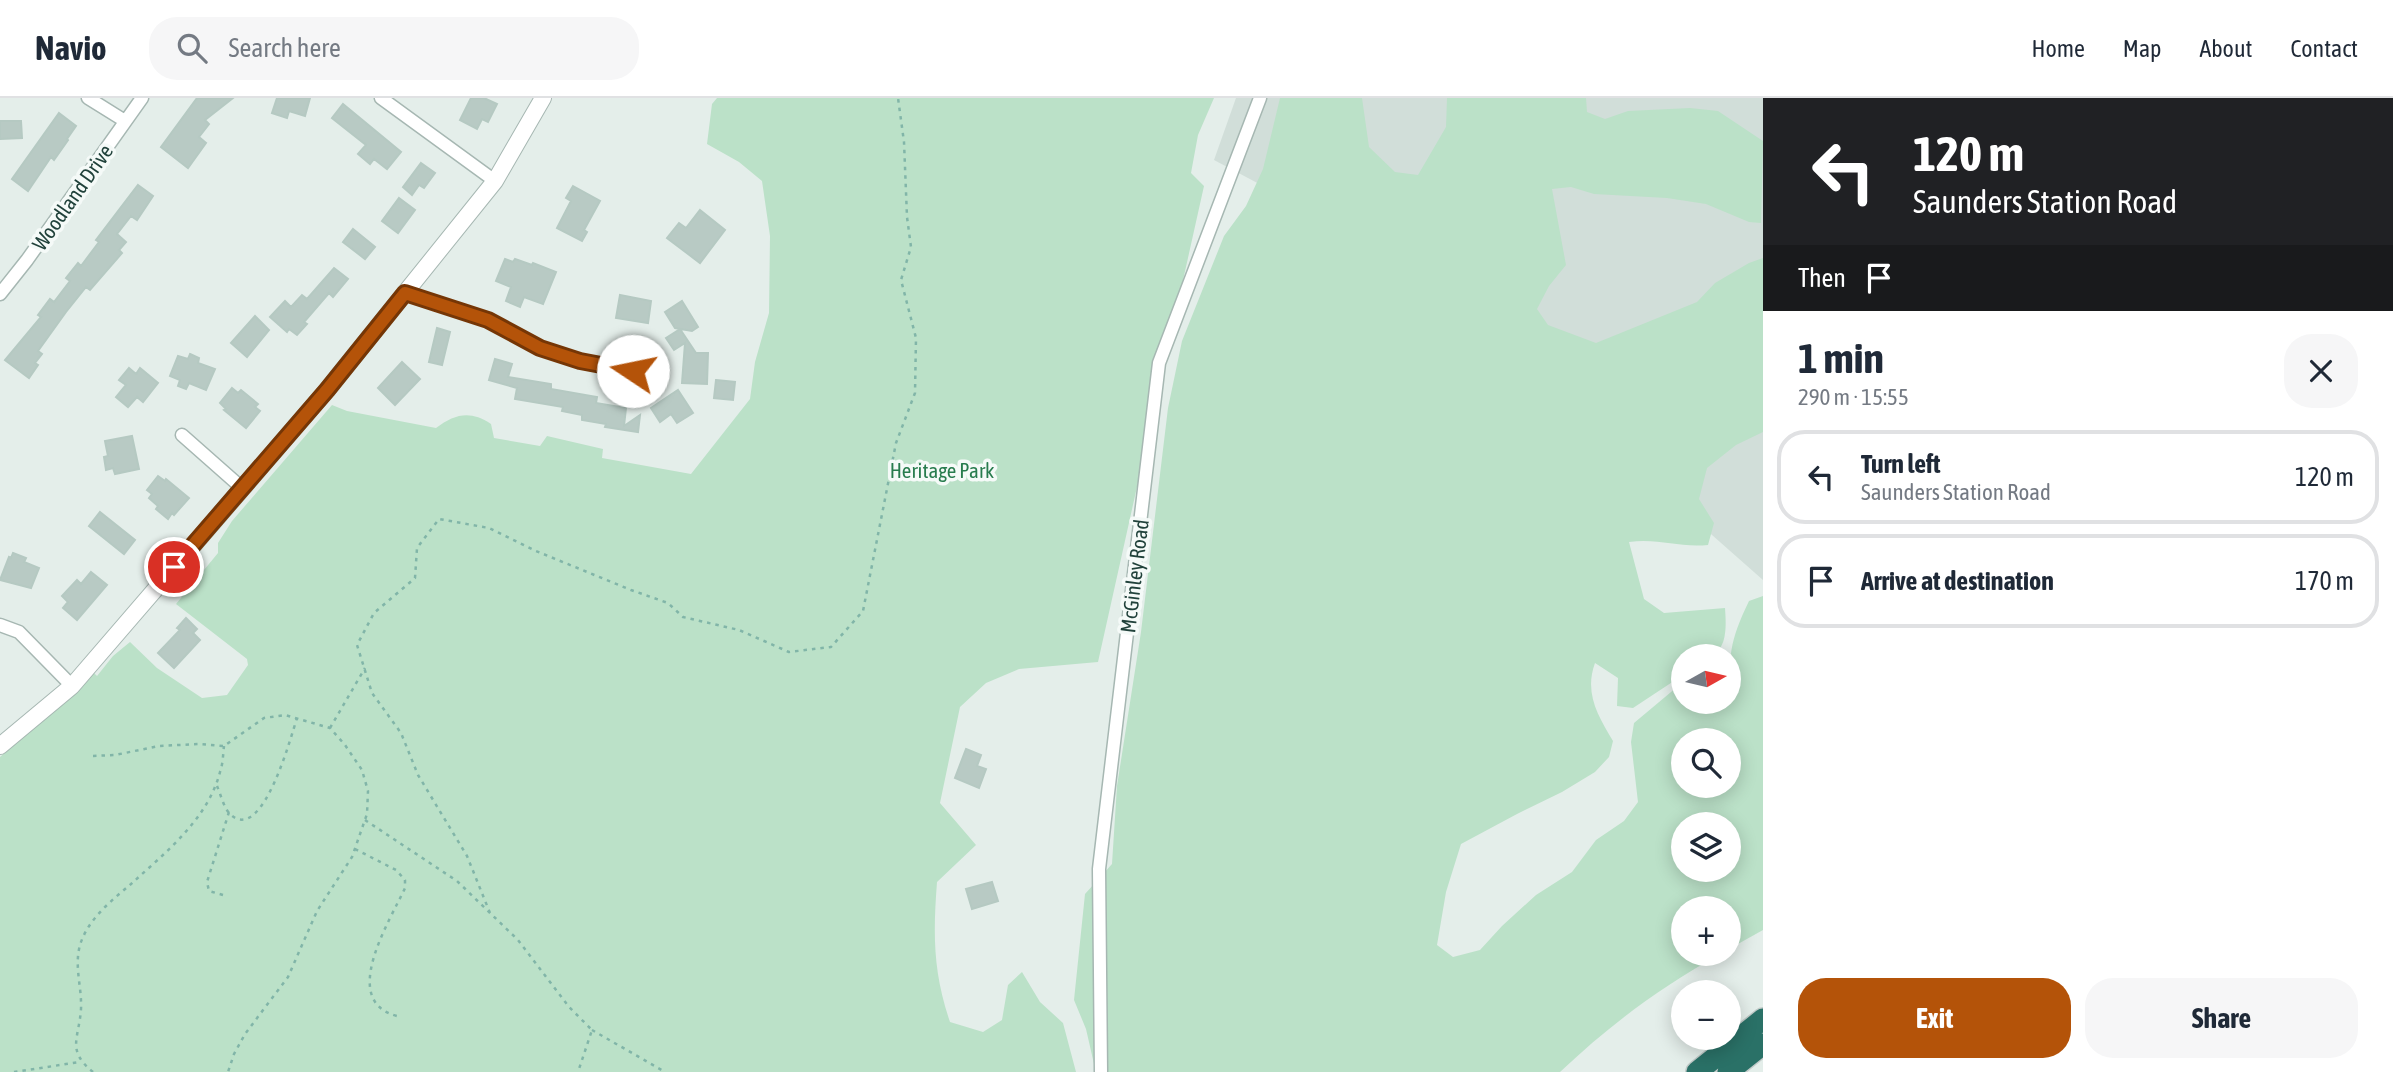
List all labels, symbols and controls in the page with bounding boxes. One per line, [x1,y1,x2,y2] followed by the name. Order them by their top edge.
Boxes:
[149,17,639,80] search box
[35,29,107,67] text: Navio
[173,29,211,67] icon: search
[229,33,341,63] text: Search here
[2031,35,2085,62] text: Home
[2123,35,2161,62] text: Map
[2199,35,2252,62] text: About
[2290,35,2358,62] text: Contact
[1913,125,2024,181] text: 120 m
[1798,126,1889,217] icon: left
[27,140,117,254] street label: Woodland Drive
[1913,183,2177,220] text: Saunders Station Road
[1860,259,1898,297] icon: arrive
[1798,263,1846,293] text: Then
[596,334,670,408] position arrow
[1798,334,1884,382] text: 1 min
[2284,334,2358,408] button: close
[1798,384,1909,410] text: 290 m · 15:55
[1861,449,1941,479] text: Turn left
[890,458,994,482] park label: Heritage Park
[1802,458,1840,496] icon: left
[2295,462,2354,492] text: 120 m
[1861,479,2051,505] text: Saunders Station Road
[1115,518,1153,634] street label: McGinley Road
[144,537,204,597] pin
[155,548,193,586] icon: arrive
[1802,562,1840,600] icon: arrive
[1861,566,2054,596] text: Arrive at destination
[2295,566,2354,596] text: 170 m
[1671,644,1741,714] north arrow
[1671,644,1741,1050] map controls
[1671,728,1741,798] button: search
[1671,812,1741,882] button: layers
[1671,896,1741,966] button: +
[1798,978,2071,1058] button: Exit
[2085,978,2358,1058] button: Share
[1671,980,1741,1050] button: −

